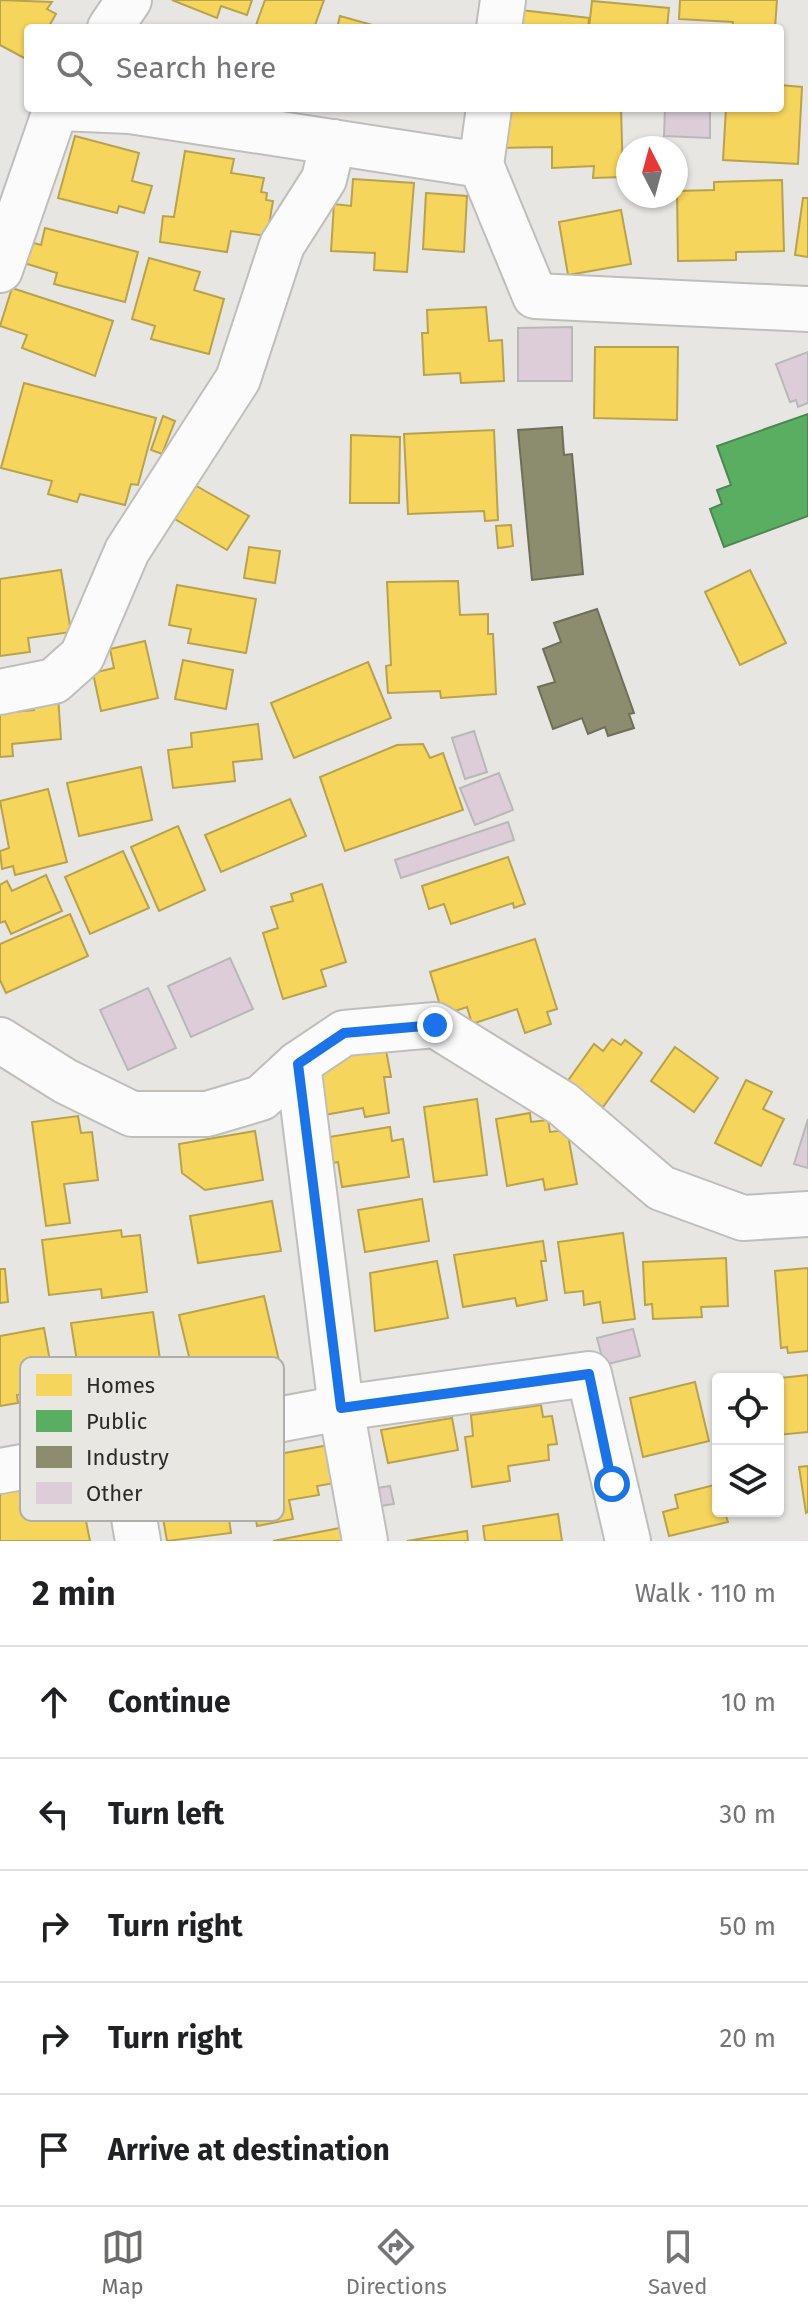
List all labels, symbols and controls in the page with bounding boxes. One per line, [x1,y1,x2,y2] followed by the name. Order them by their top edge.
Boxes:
[24,24,784,112] search box
[52,46,96,90] icon: search
[116,50,276,86] text: Search here
[616,136,688,208] north arrow
[417,1007,453,1043] route end
[20,1357,284,1521] legend
[86,1372,155,1399] text: Homes
[712,1373,784,1517] map controls
[712,1373,784,1445] button: locate
[86,1408,147,1435] text: Public
[86,1444,169,1471] text: Industry
[712,1445,784,1517] button: layers
[594,1466,630,1502] route start
[86,1480,143,1507] text: Other
[32,1573,116,1614] text: 2 min
[635,1578,776,1609] text: Walk · 110 m
[32,1680,76,1724] icon: ahead
[108,1684,231,1720] text: Continue
[721,1687,776,1718] text: 10 m
[32,1792,76,1836] icon: left
[108,1796,224,1832] text: Turn left
[719,1799,776,1830] text: 30 m
[32,1904,76,1948] icon: right
[108,1908,243,1944] text: Turn right
[719,1911,776,1942] text: 50 m
[32,2016,76,2060] icon: right
[108,2020,243,2056] text: Turn right
[719,2023,776,2054] text: 20 m
[32,2128,76,2172] icon: arrive
[108,2132,390,2168] text: Arrive at destination
[101,2225,145,2300] tab: Map
[346,2225,447,2300] tab: Directions
[648,2225,707,2300] tab: Saved

